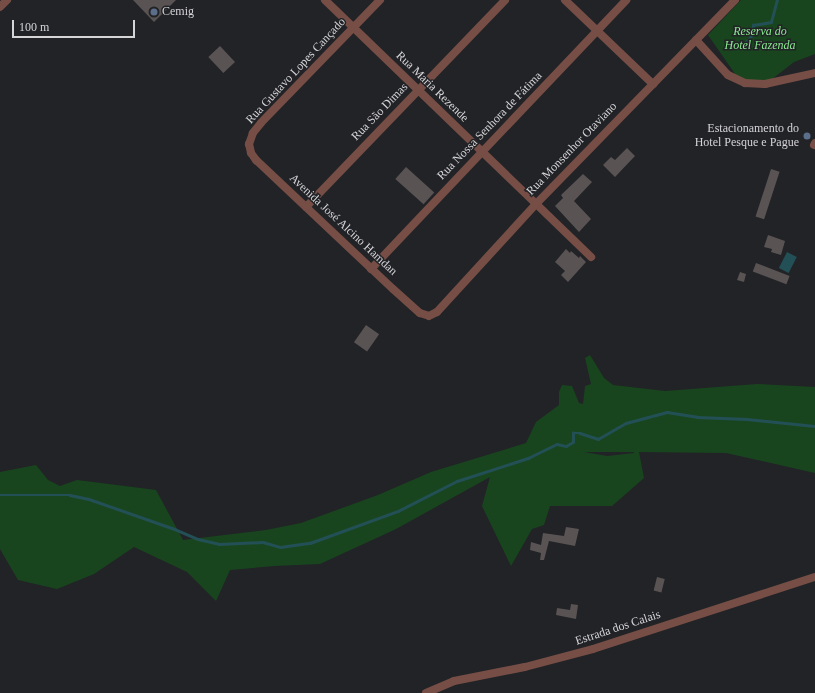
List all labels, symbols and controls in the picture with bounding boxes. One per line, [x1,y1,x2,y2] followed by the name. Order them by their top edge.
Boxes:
[162,5,194,19] place label: Cemig
[149,7,159,17] marker: Cemig
[14,12,137,38] scale bar
[243,15,349,127] street label: Rua Gustavo Lopes Cançado
[19,20,49,34] text: 100 m
[725,25,795,53] park label: Reserva do Hotel Fazenda
[393,49,471,125] street label: Rua Maria Rezende
[435,69,545,183] street label: Rua Nossa Senhora de Fátima
[349,80,411,144] street label: Rua São Dimas
[524,99,620,199] street label: Rua Monsenhor Otaviano
[695,122,799,150] place label: Estacionamento do Hotel Pesque e Pague
[802,131,812,141] marker: Estacionamento do Hotel Pesque e Pague
[286,171,400,279] street label: Avenida José Alcino Hamdan
[574,607,662,649] street label: Estrada dos Calais

